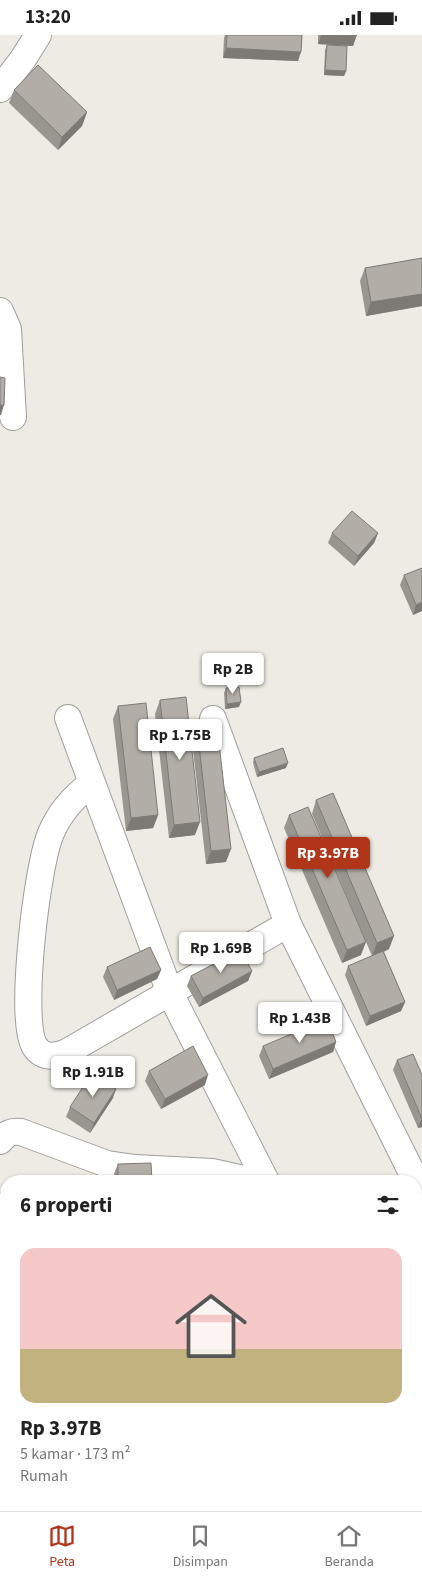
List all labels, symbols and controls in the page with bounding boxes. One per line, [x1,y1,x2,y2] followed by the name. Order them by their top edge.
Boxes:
[25,4,71,31] text: 13:20
[198,653,268,695] pin: Rp 2B
[213,658,253,680] text: Rp 2B
[128,719,232,761] pin: Rp 1.75B
[149,724,211,746] text: Rp 1.75B
[276,837,380,879] pin: Rp 3.97B
[297,842,359,864] text: Rp 3.97B
[169,931,273,974] pin: Rp 1.69B
[190,937,252,959] text: Rp 1.69B
[248,1001,352,1044] pin: Rp 1.43B
[269,1007,331,1029] text: Rp 1.43B
[41,1055,145,1098] pin: Rp 1.91B
[62,1061,124,1083] text: Rp 1.91B
[20,1190,112,1220] text: 6 properti
[374,1191,402,1219] icon: filters
[166,1281,256,1371] icon: home
[20,1413,101,1443] text: Rp 3.97B
[20,1443,130,1465] text: 5 kamar · 173 m²
[20,1465,68,1487] text: Rumah
[48,1522,76,1572] tab: Peta
[173,1522,228,1572] tab: Disimpan
[324,1522,374,1572] tab: Beranda

